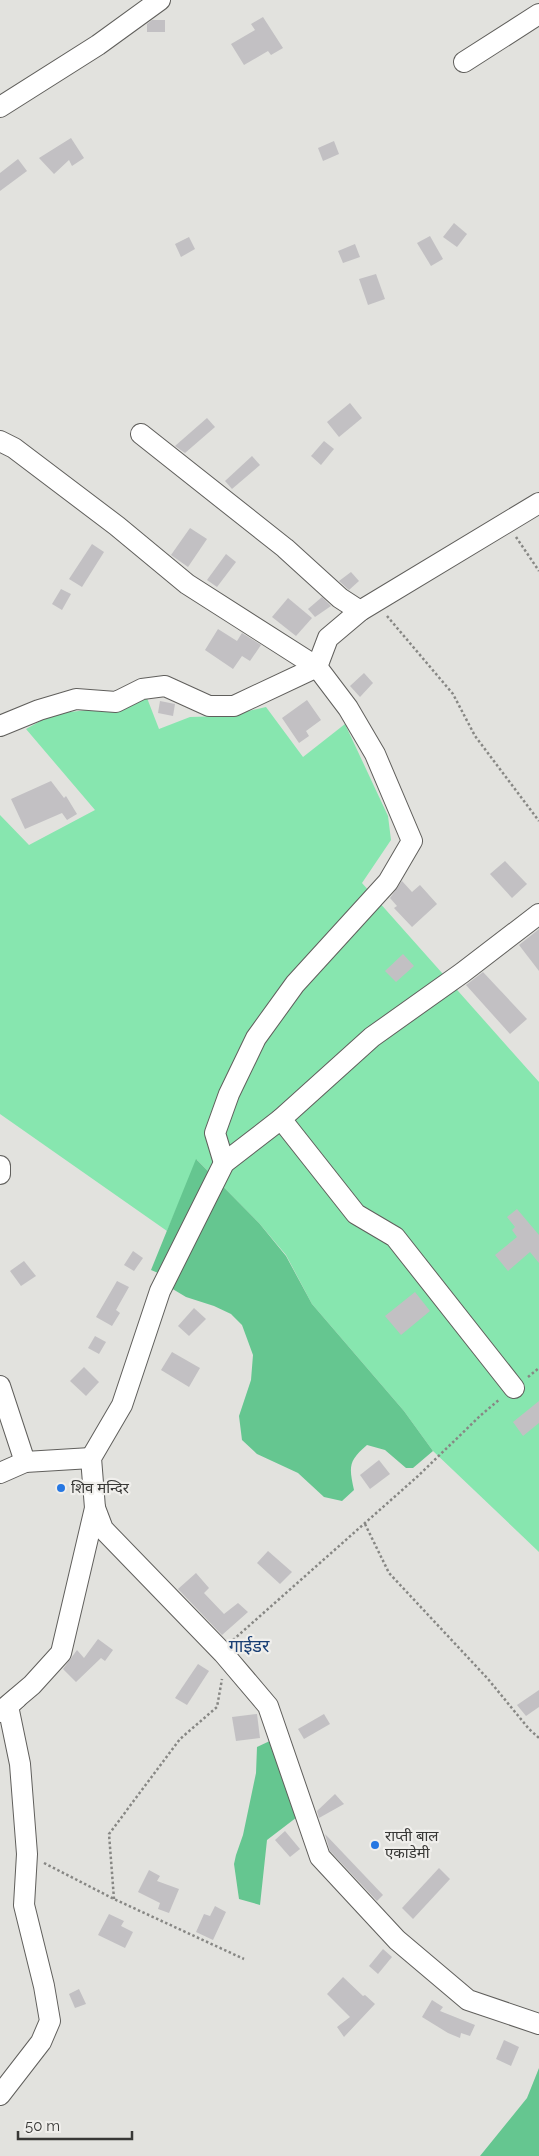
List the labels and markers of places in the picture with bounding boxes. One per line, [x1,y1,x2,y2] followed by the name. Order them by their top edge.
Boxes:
[71,1479,130,1497] place label: शिव मन्दिर
[55,1482,67,1494] marker: शिव मन्दिर
[385,1827,439,1862] place label: राप्ती बाल एकाडेमी
[369,1839,381,1851] marker: राप्ती बाल एकाडेमी

